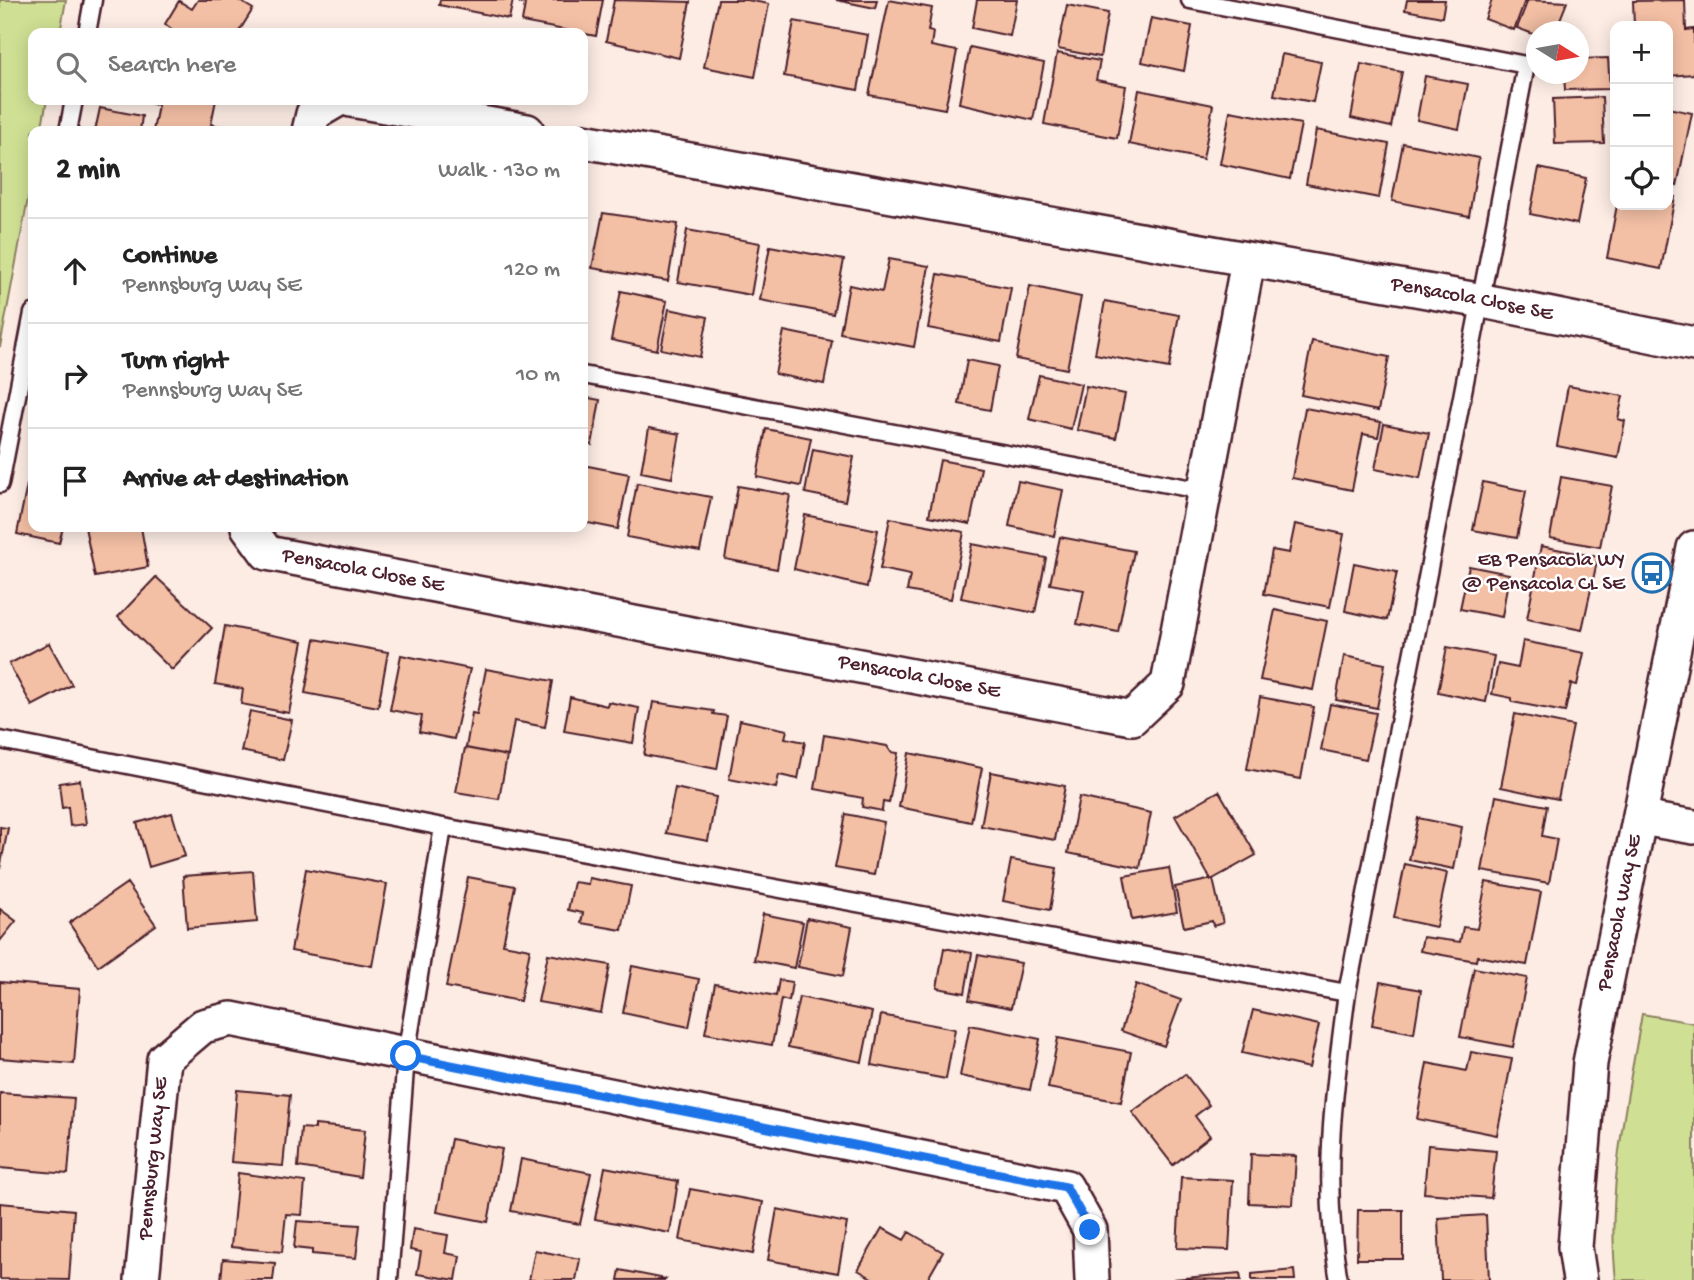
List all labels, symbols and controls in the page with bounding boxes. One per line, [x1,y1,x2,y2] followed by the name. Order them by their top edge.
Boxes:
[1526,21,1589,84] north arrow
[1610,21,1673,210] map controls
[1610,21,1673,84] button: +
[28,28,588,105] search box
[52,48,90,86] icon: search
[108,51,236,82] text: Search here
[1610,84,1673,147] button: −
[1610,147,1673,210] button: locate
[56,154,120,189] text: 2 min
[438,158,560,185] text: Walk · 130 m
[123,242,217,273] text: Continue
[56,252,94,290] icon: ahead
[505,257,560,284] text: 120 m
[1388,272,1556,328] street label: Pensacola Close SE
[123,273,302,300] text: Pennsburg Way SE
[123,347,227,378] text: Turn right
[56,357,94,395] icon: right
[516,362,560,389] text: 10 m
[123,378,302,405] text: Pennsburg Way SE
[56,462,94,500] icon: arrive
[123,465,348,496] text: Arrive at destination
[279,543,447,599] street label: Pensacola Close SE
[1461,549,1626,598] place label: EB Pensacola WY @ Pensacola CL SE
[1631,552,1673,594] bus stop icon: EB Pensacola WY @ Pensacola CL SE
[835,650,1003,705] street label: Pensacola Close SE
[1592,832,1648,994] street label: Pensacola Way SE
[390,1040,421,1071] route start
[133,1075,175,1242] street label: Pennsburg Way SE
[1074,1214,1105,1245] route end

